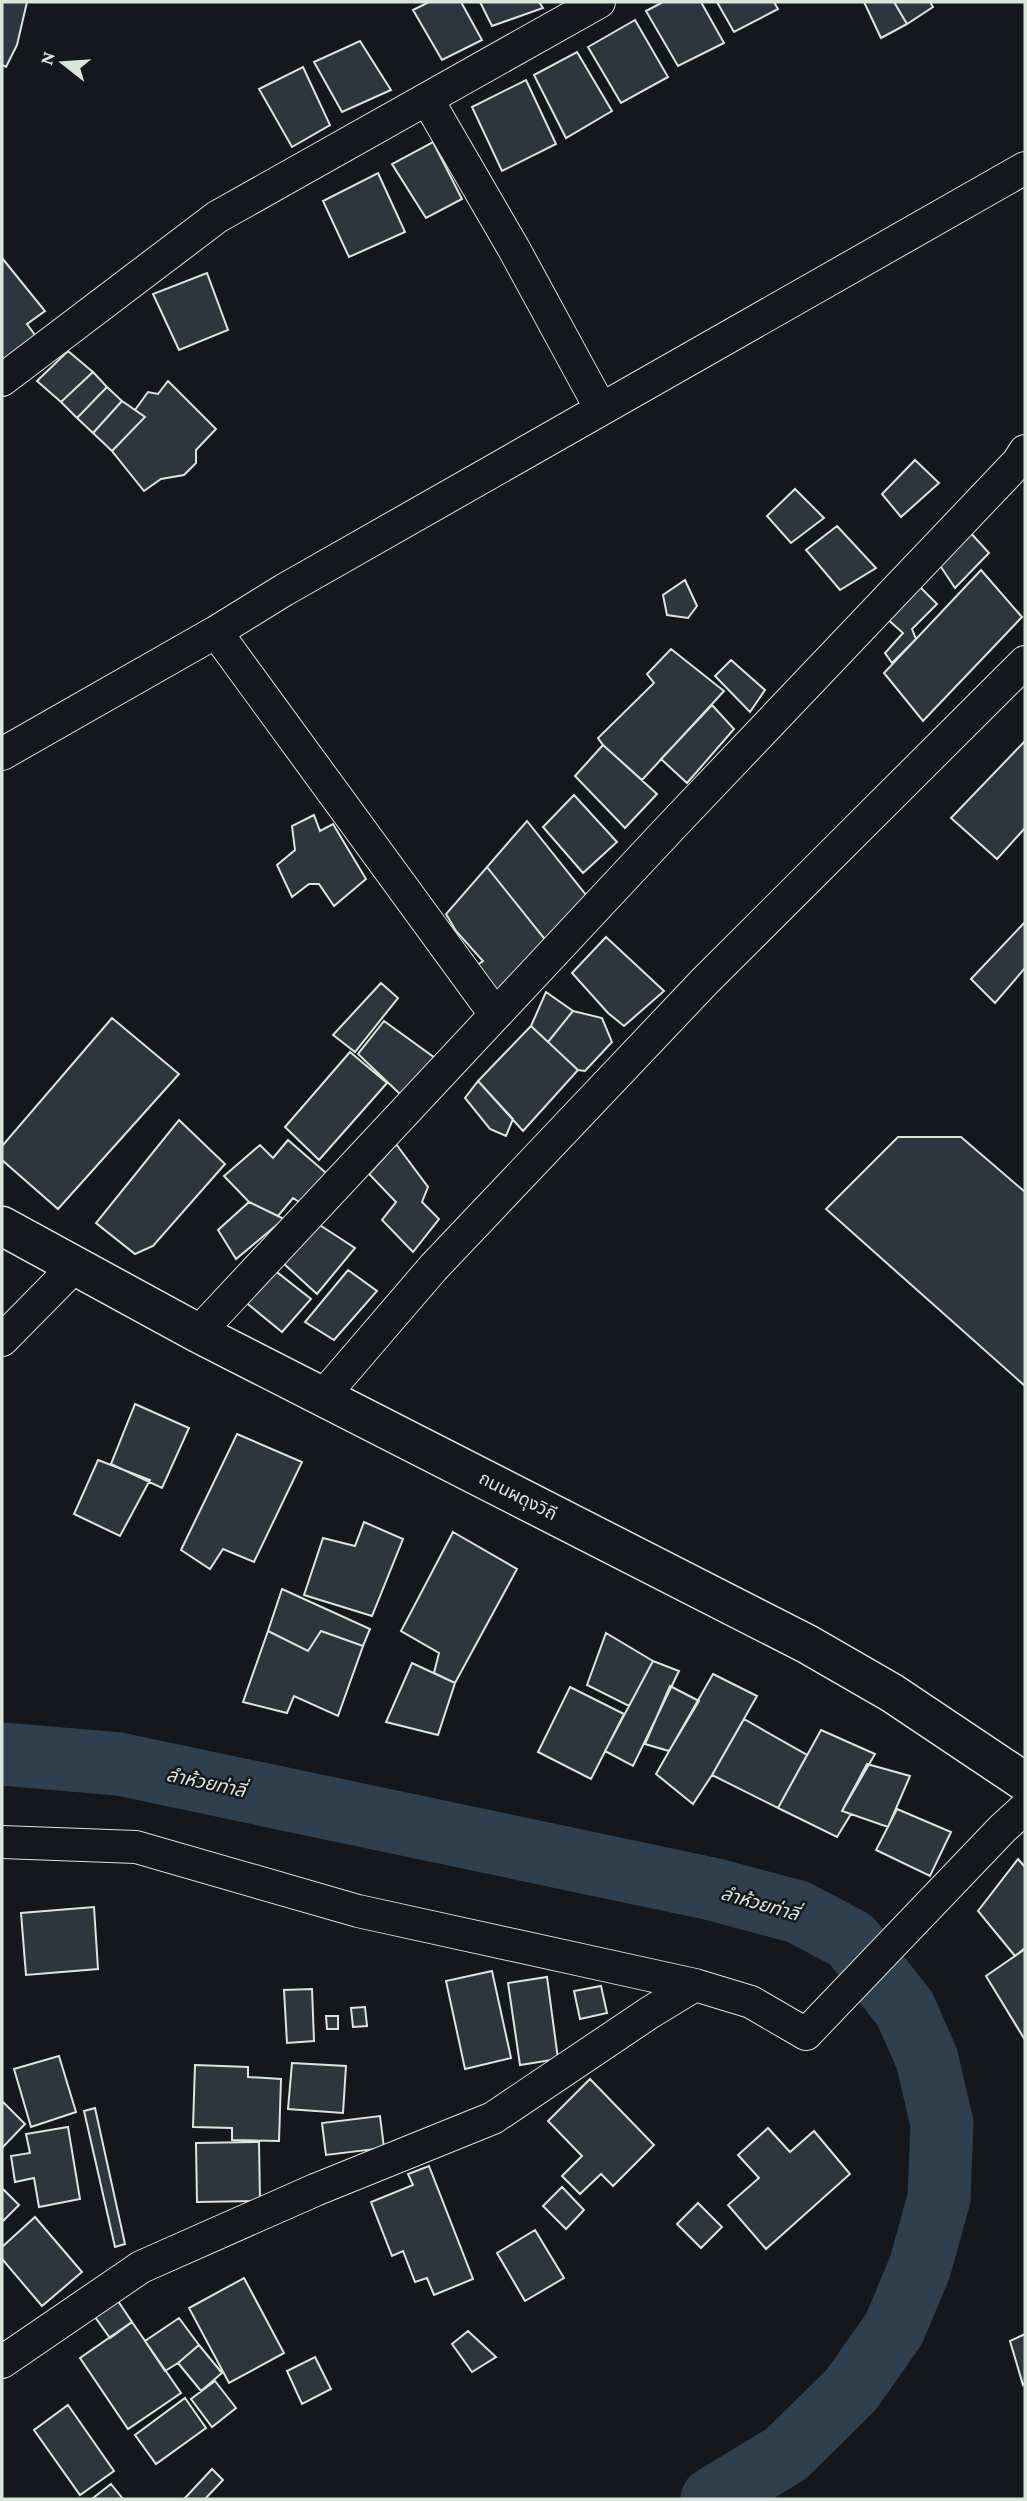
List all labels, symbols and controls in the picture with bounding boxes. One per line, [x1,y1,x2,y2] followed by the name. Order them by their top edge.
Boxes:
[28,28,98,98] north arrow
[35,49,59,67] text: N
[475,1468,560,1525] street label: ถนนผดุงวิถี
[164,1761,252,1802] water label: ลำห้วยท่าลี่
[718,1879,806,1926] water label: ลำห้วยท่าลี่

